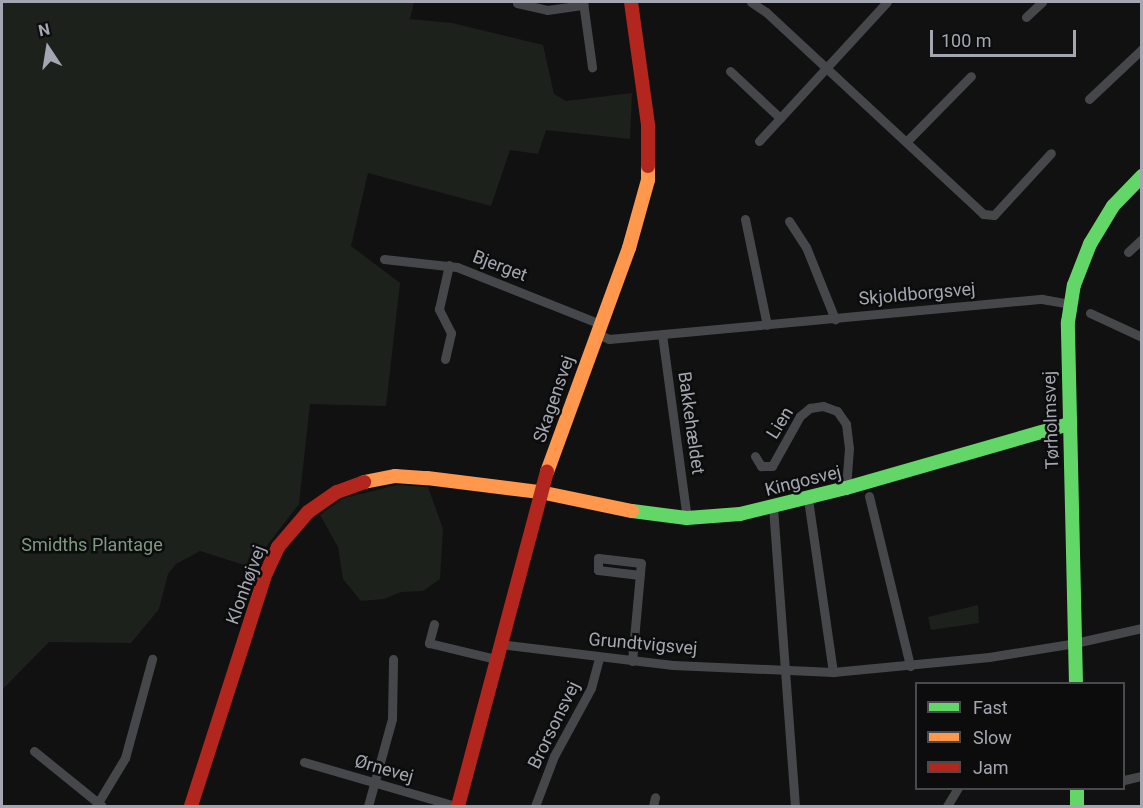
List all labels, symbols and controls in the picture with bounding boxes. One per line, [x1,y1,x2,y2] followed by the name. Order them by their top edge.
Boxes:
[18,18,78,78] north arrow
[933,18,1078,56] scale bar
[37,19,52,40] text: N
[941,30,992,51] text: 100 m
[470,246,530,286] street label: Bjerget
[858,278,976,310] street label: Skjoldborgsvej
[529,352,579,446] street label: Skagensvej
[673,370,709,476] street label: Bakkehældet
[1038,371,1064,469] street label: Tørholmsvej
[762,403,798,443] street label: Lien
[763,461,843,501] street label: Kingosvej
[21,534,163,556] park label: Smidths Plantage
[222,542,270,628] street label: Klonhøjvej
[588,628,698,660] street label: Grundtvigsvej
[524,678,584,772] street label: Brorsonsvej
[915,682,1125,790] legend
[973,697,1008,718] text: Fast
[973,727,1012,748] text: Slow
[352,750,416,788] street label: Ørnevej
[973,757,1009,778] text: Jam

